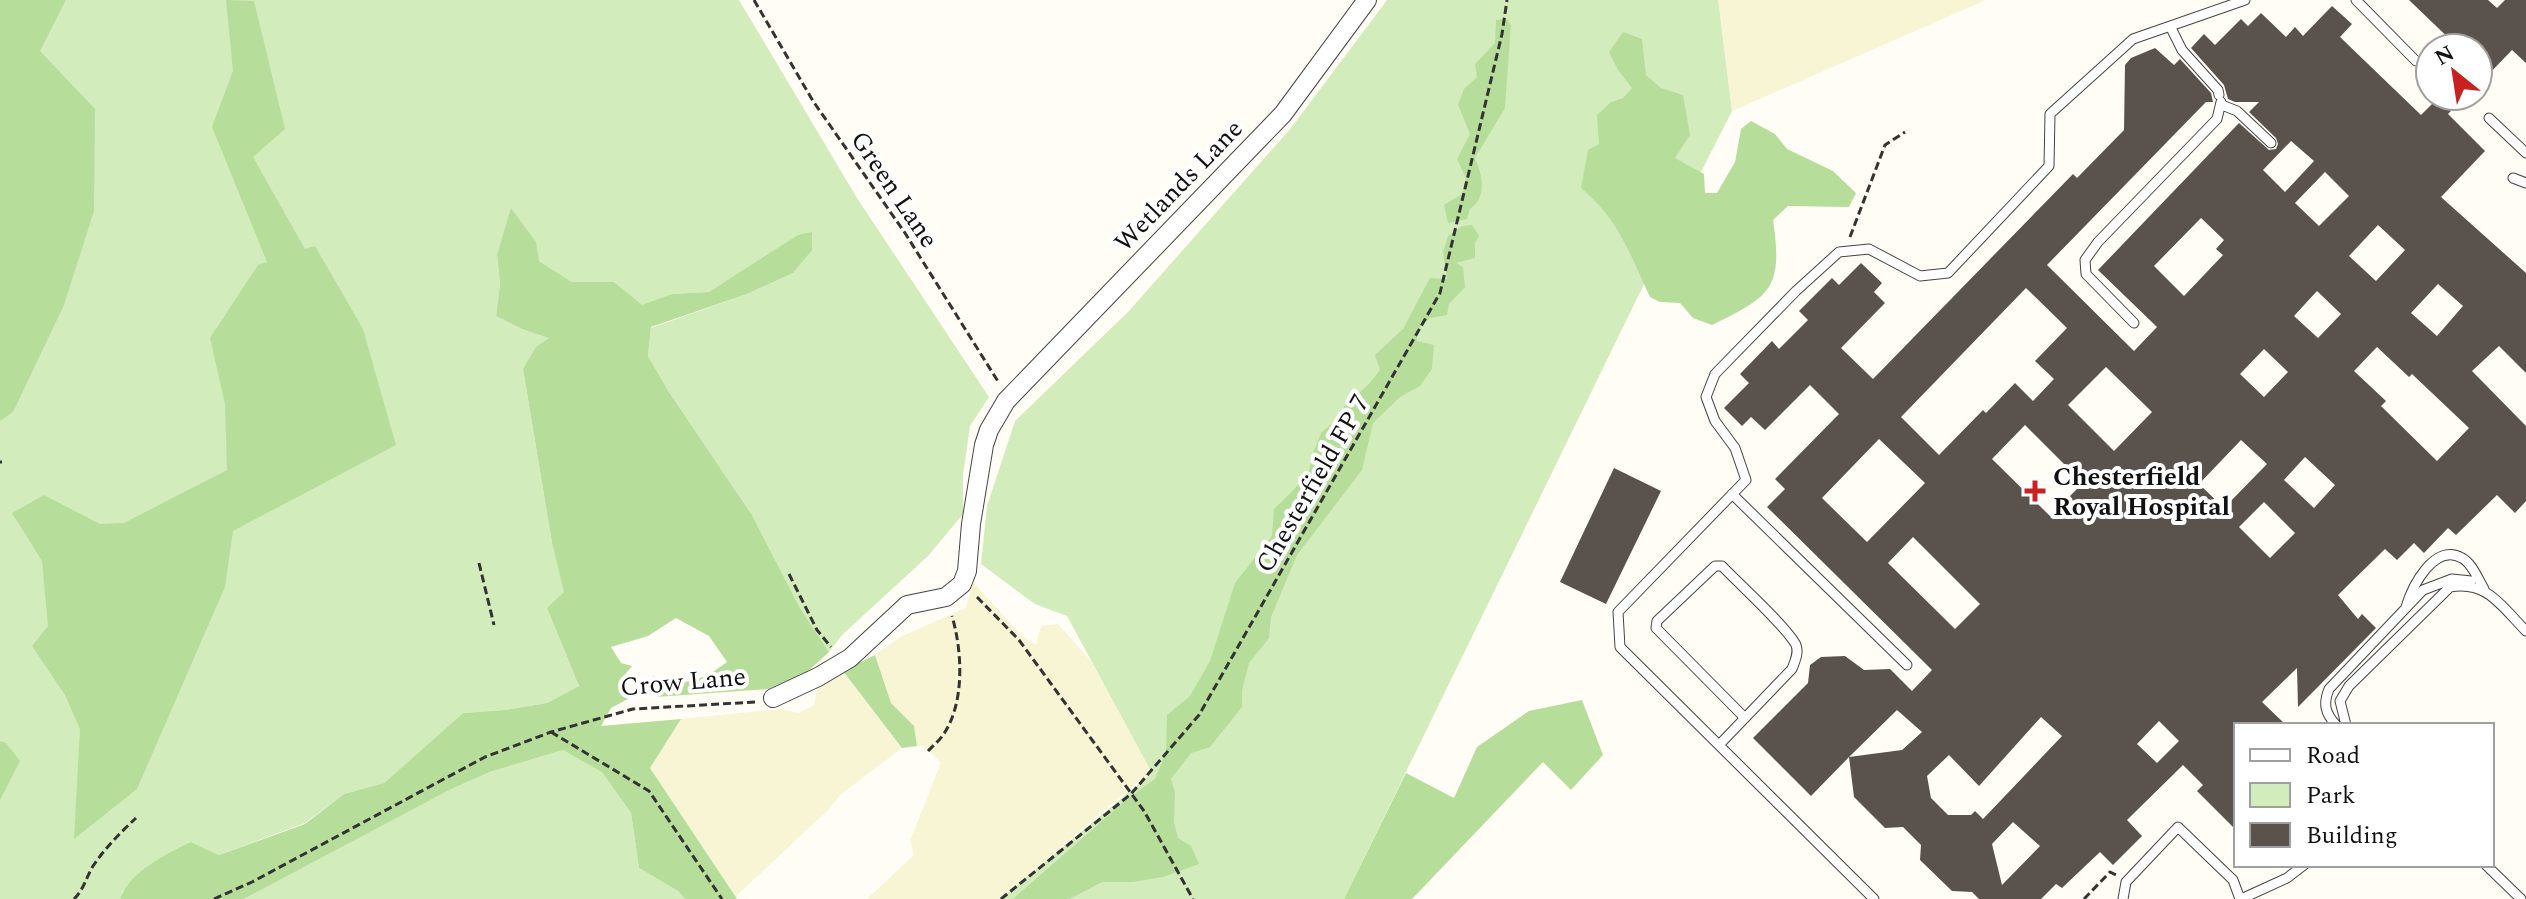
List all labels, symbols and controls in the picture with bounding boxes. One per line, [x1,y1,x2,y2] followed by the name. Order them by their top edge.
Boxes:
[2414,32,2494,112] north arrow
[2429,37,2461,75] text: N
[1105,110,1253,261] street label: Wetlands Lane
[840,123,948,256] street label: Green Lane
[1245,387,1380,580] street label: Chesterfield FP 7
[2053,457,2230,527] place label: Chesterfield Royal Hospital
[2024,480,2046,502] marker: Chesterfield Royal Hospital
[618,657,748,707] street label: Crow Lane
[2234,723,2494,867] legend
[2306,738,2360,774] text: Road
[2306,778,2356,814] text: Park
[2306,818,2398,854] text: Building

